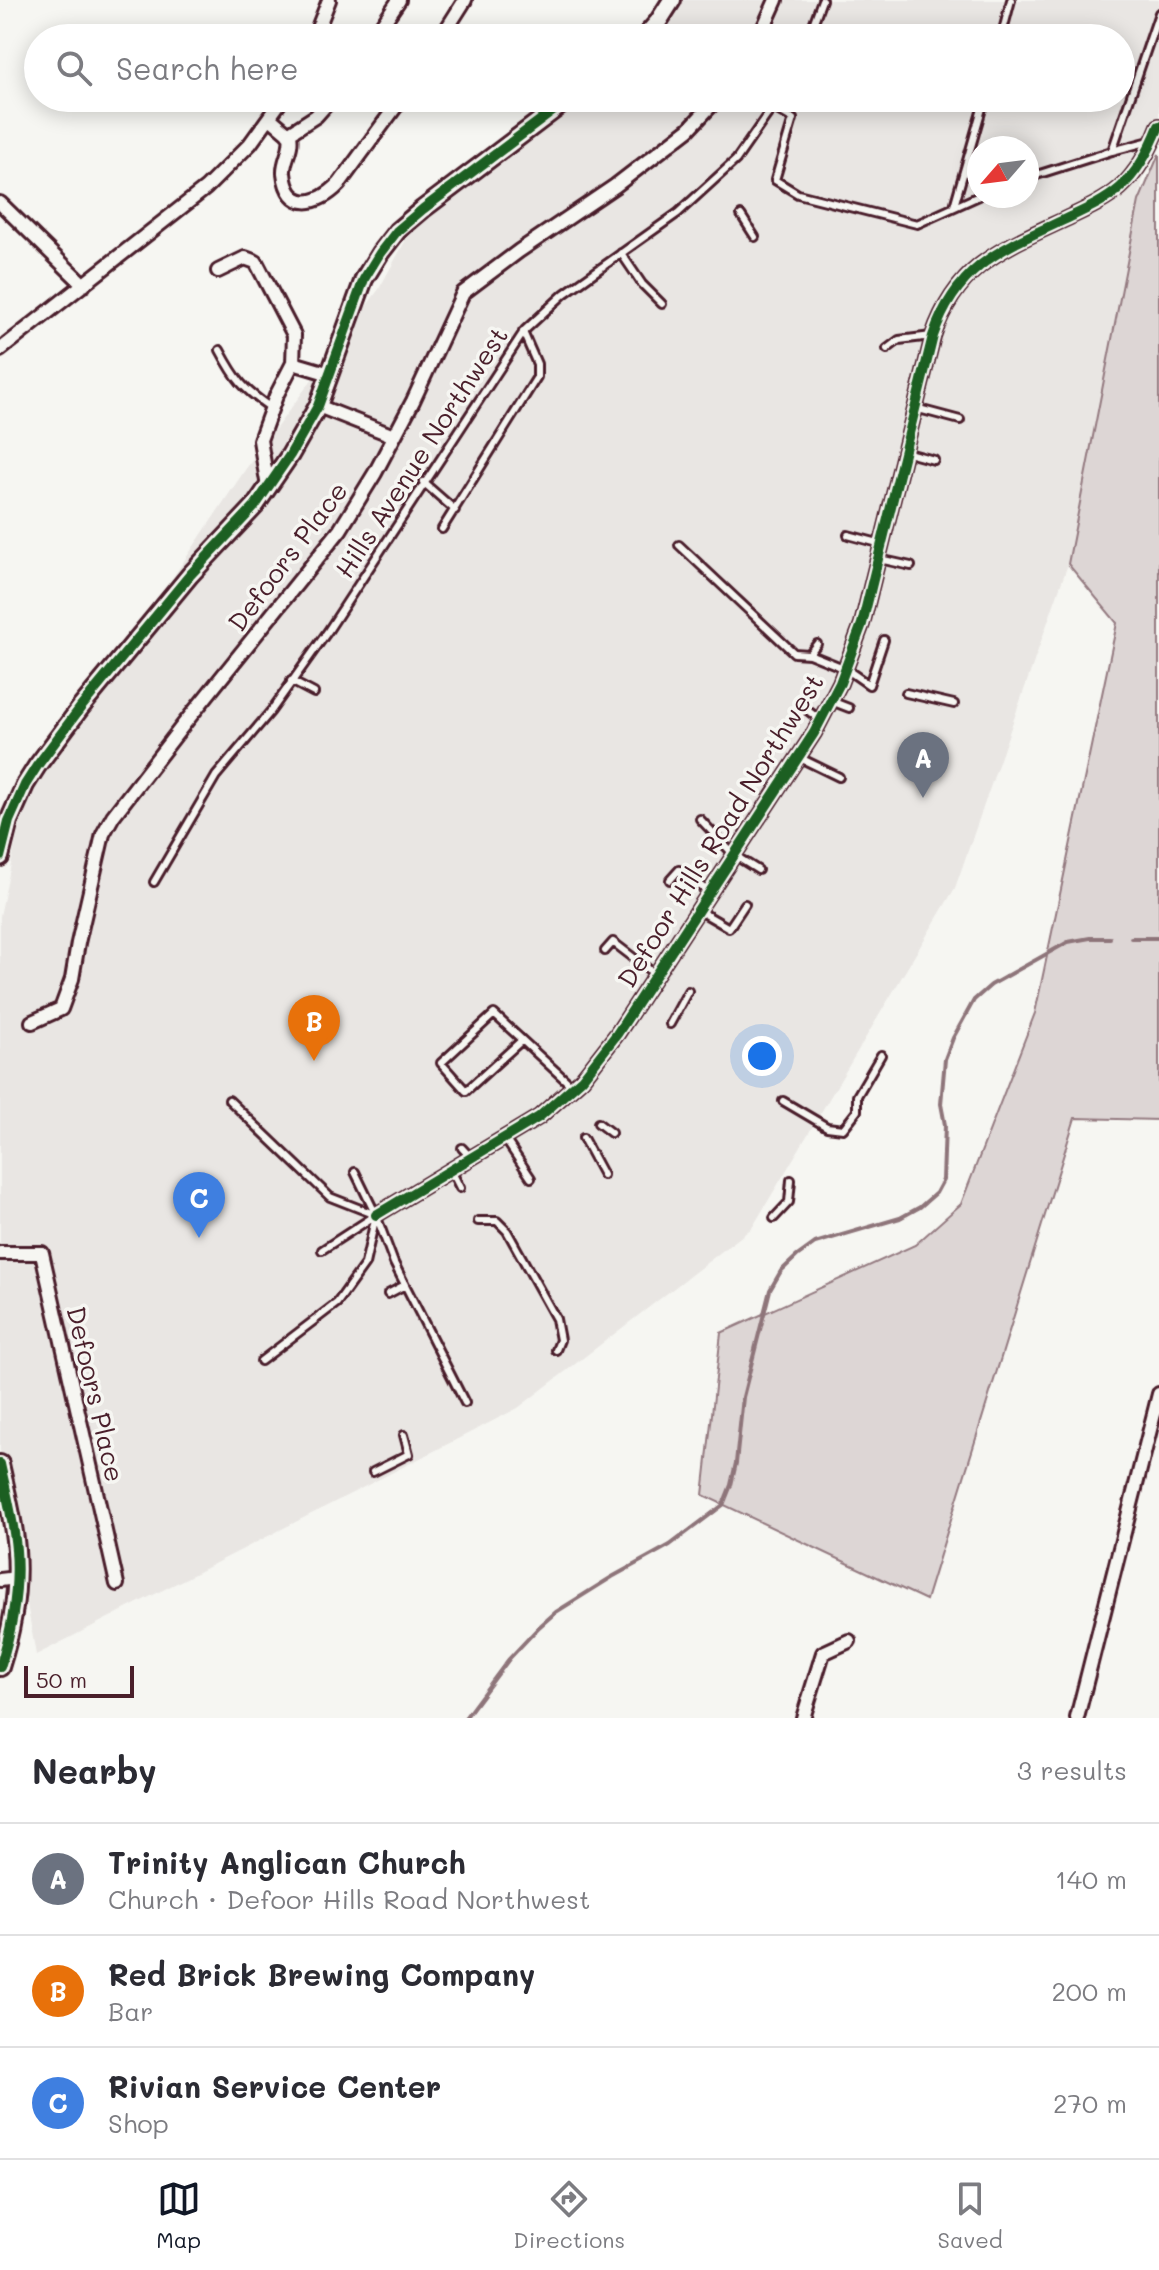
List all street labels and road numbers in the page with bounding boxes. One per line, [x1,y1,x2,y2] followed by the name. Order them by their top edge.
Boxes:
[327,320,515,584] street label: Hills Avenue Northwest
[220,474,354,638] street label: Defoors Place
[609,667,831,993] street label: Defoor Hills Road Northwest
[59,1303,133,1485] street label: Defoors Place

